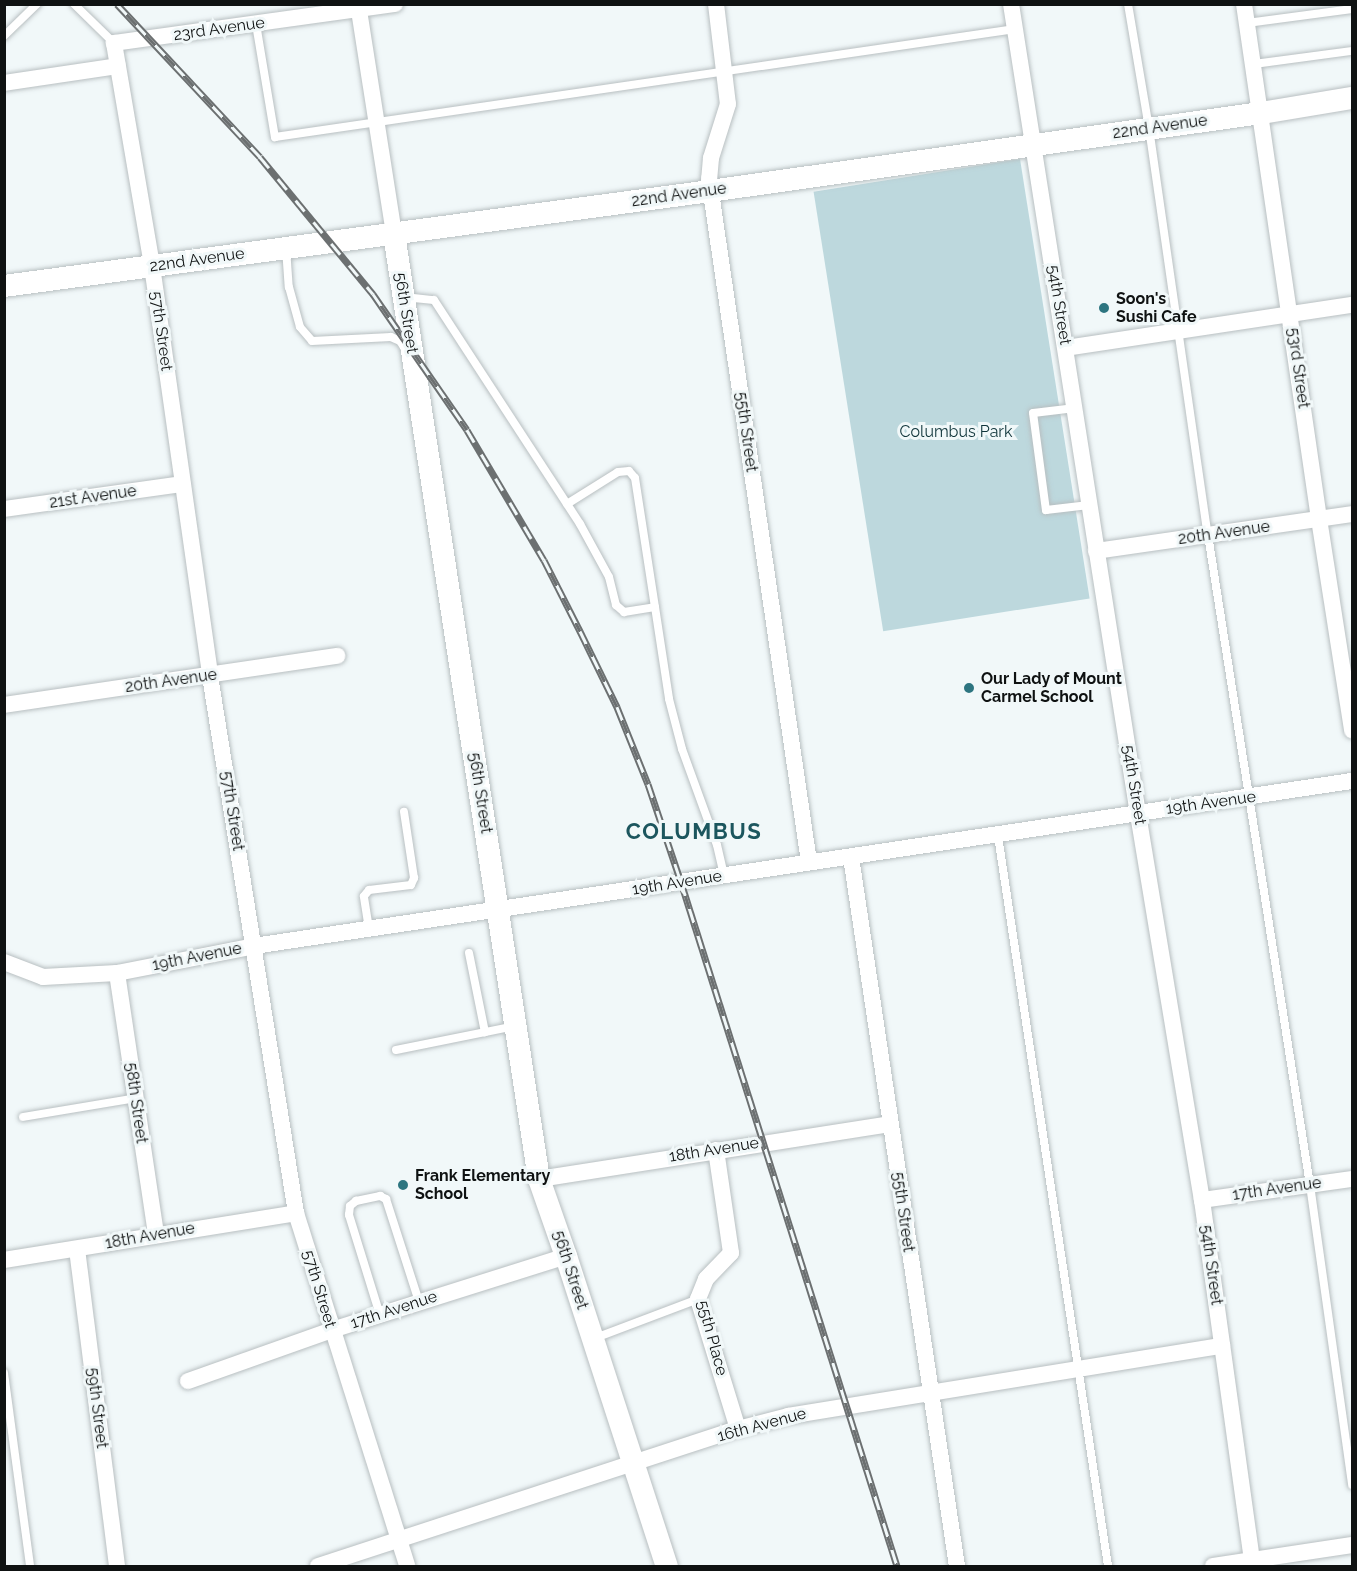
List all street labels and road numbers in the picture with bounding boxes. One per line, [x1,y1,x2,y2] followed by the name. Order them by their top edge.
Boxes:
[172,13,266,45] street label: 23rd Avenue
[1111,111,1209,143] street label: 22nd Avenue
[630,179,728,211] street label: 22nd Avenue
[148,244,246,276] street label: 22nd Avenue
[1043,264,1075,346] street label: 54th Street
[390,271,422,355] street label: 56th Street
[146,290,176,372] street label: 57th Street
[1283,327,1313,409] street label: 53rd Street
[731,391,761,473] street label: 55th Street
[48,481,138,513] street label: 21st Avenue
[1177,517,1271,549] street label: 20th Avenue
[124,665,218,697] street label: 20th Avenue
[1118,744,1150,826] street label: 54th Street
[464,751,496,835] street label: 56th Street
[216,770,248,852] street label: 57th Street
[1165,787,1257,819] street label: 19th Avenue
[630,866,724,900] street label: 19th Avenue
[150,939,244,975] street label: 19th Avenue
[121,1061,151,1145] street label: 58th Street
[667,1133,761,1167] street label: 18th Avenue
[888,1171,918,1253] street label: 55th Street
[1231,1173,1323,1205] street label: 17th Avenue
[103,1219,197,1253] street label: 18th Avenue
[1196,1224,1226,1306] street label: 54th Street
[548,1228,592,1312] street label: 56th Street
[298,1248,340,1330] street label: 57th Street
[348,1287,440,1333] street label: 17th Avenue
[693,1298,731,1378] street label: 55th Place
[83,1367,111,1449] street label: 59th Street
[715,1404,809,1446] street label: 16th Avenue

